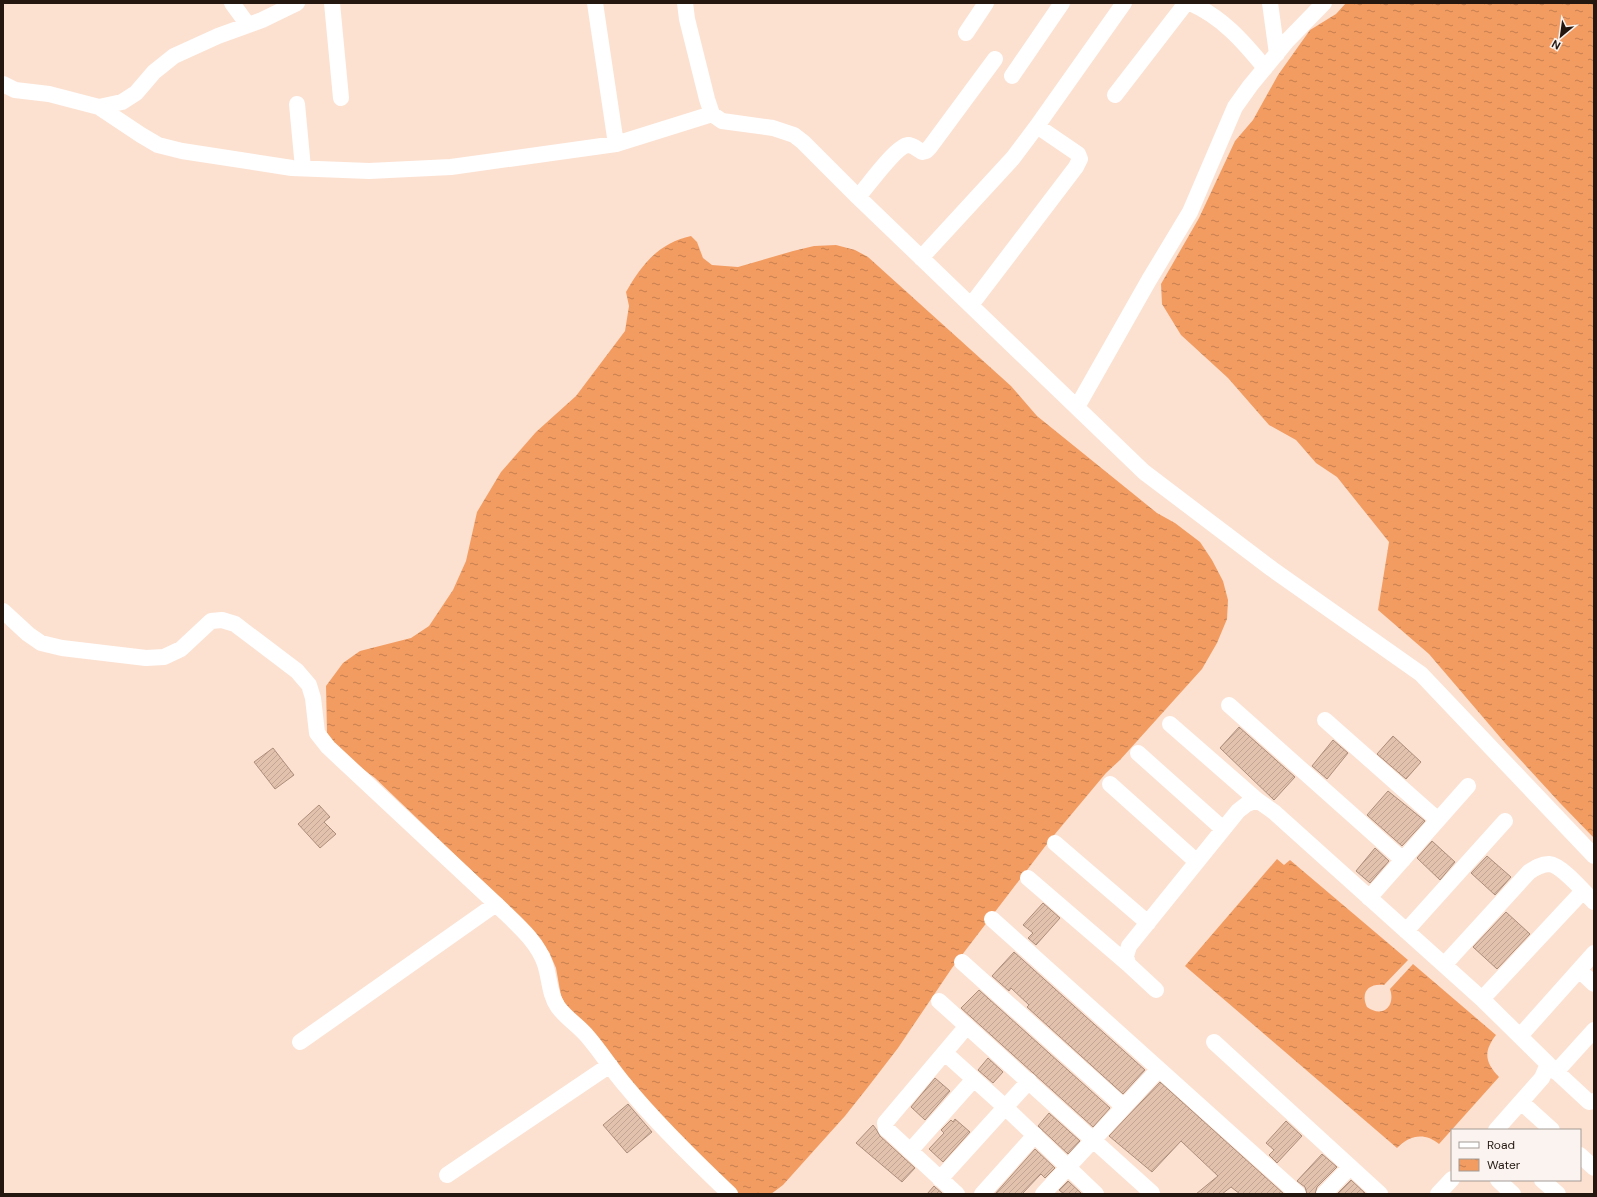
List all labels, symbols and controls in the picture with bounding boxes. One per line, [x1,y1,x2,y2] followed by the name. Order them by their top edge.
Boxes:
[1541,16,1581,56] north arrow
[1549,37,1563,53] text: N
[1451,1129,1581,1181] legend
[1487,1137,1515,1153] text: Road
[1487,1157,1521,1173] text: Water

